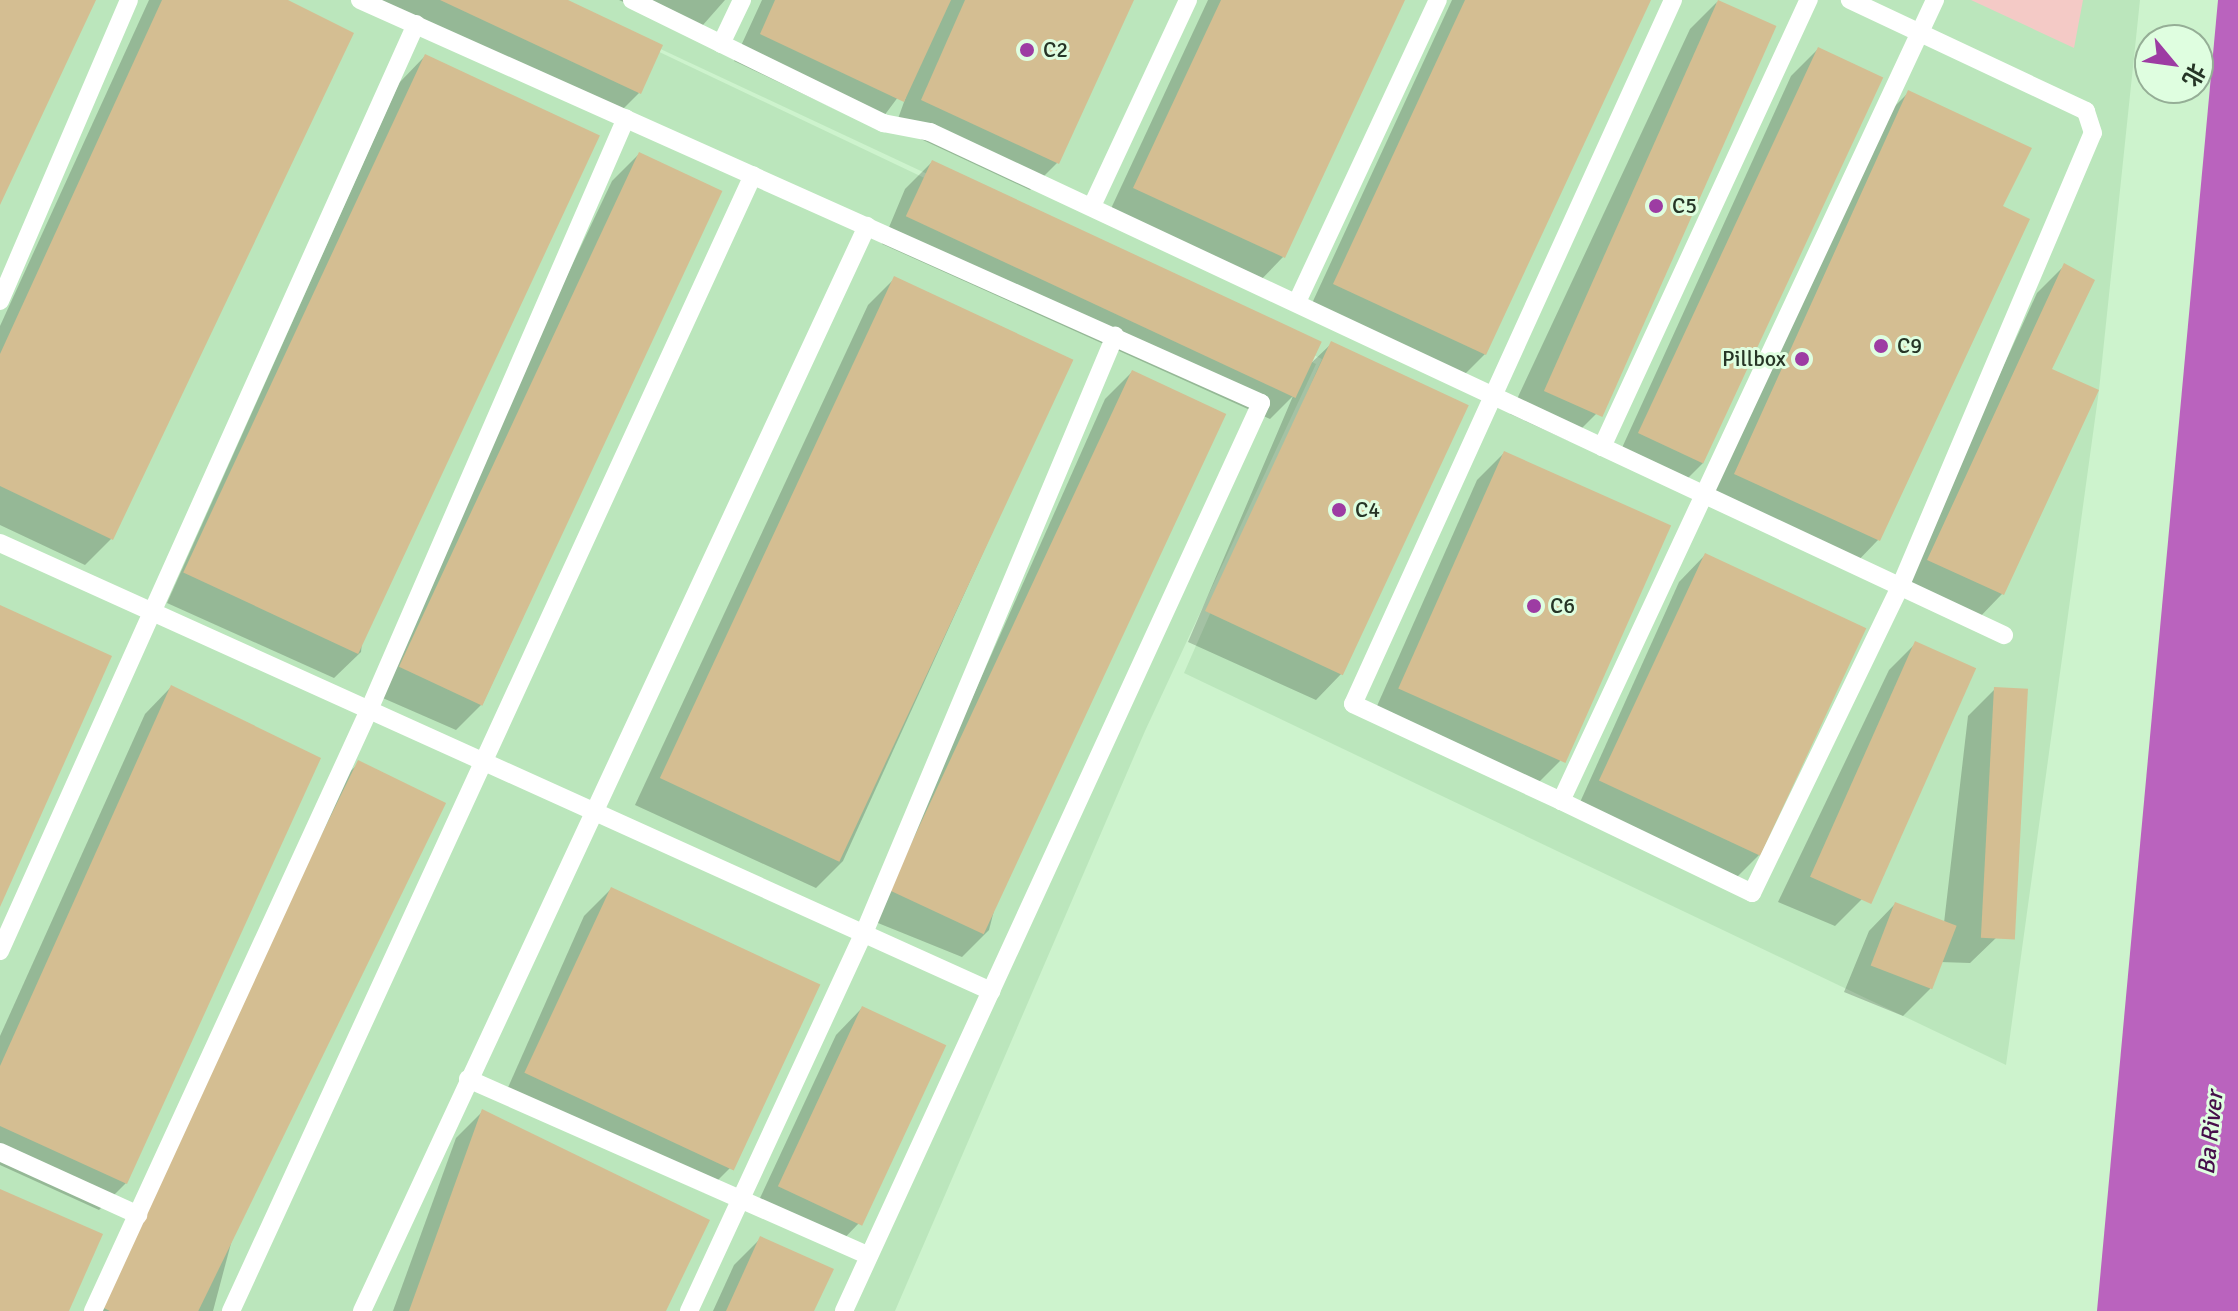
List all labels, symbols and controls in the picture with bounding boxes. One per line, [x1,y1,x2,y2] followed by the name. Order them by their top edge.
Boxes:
[2134,24,2214,104] north arrow
[1043,37,1068,63] place label: C2
[1018,41,1036,59] marker: C2
[2177,59,2211,91] text: 北
[1672,193,1697,219] place label: C5
[1647,197,1665,215] marker: C5
[1897,333,1922,359] place label: C9
[1872,337,1890,355] marker: C9
[1722,346,1786,372] place label: Pillbox
[1793,350,1811,368] marker: Pillbox
[1355,497,1380,523] place label: C4
[1330,501,1348,519] marker: C4
[1550,593,1575,619] place label: C6
[1525,597,1543,615] marker: C6
[2192,1090,2230,1176] water label: Ba River

